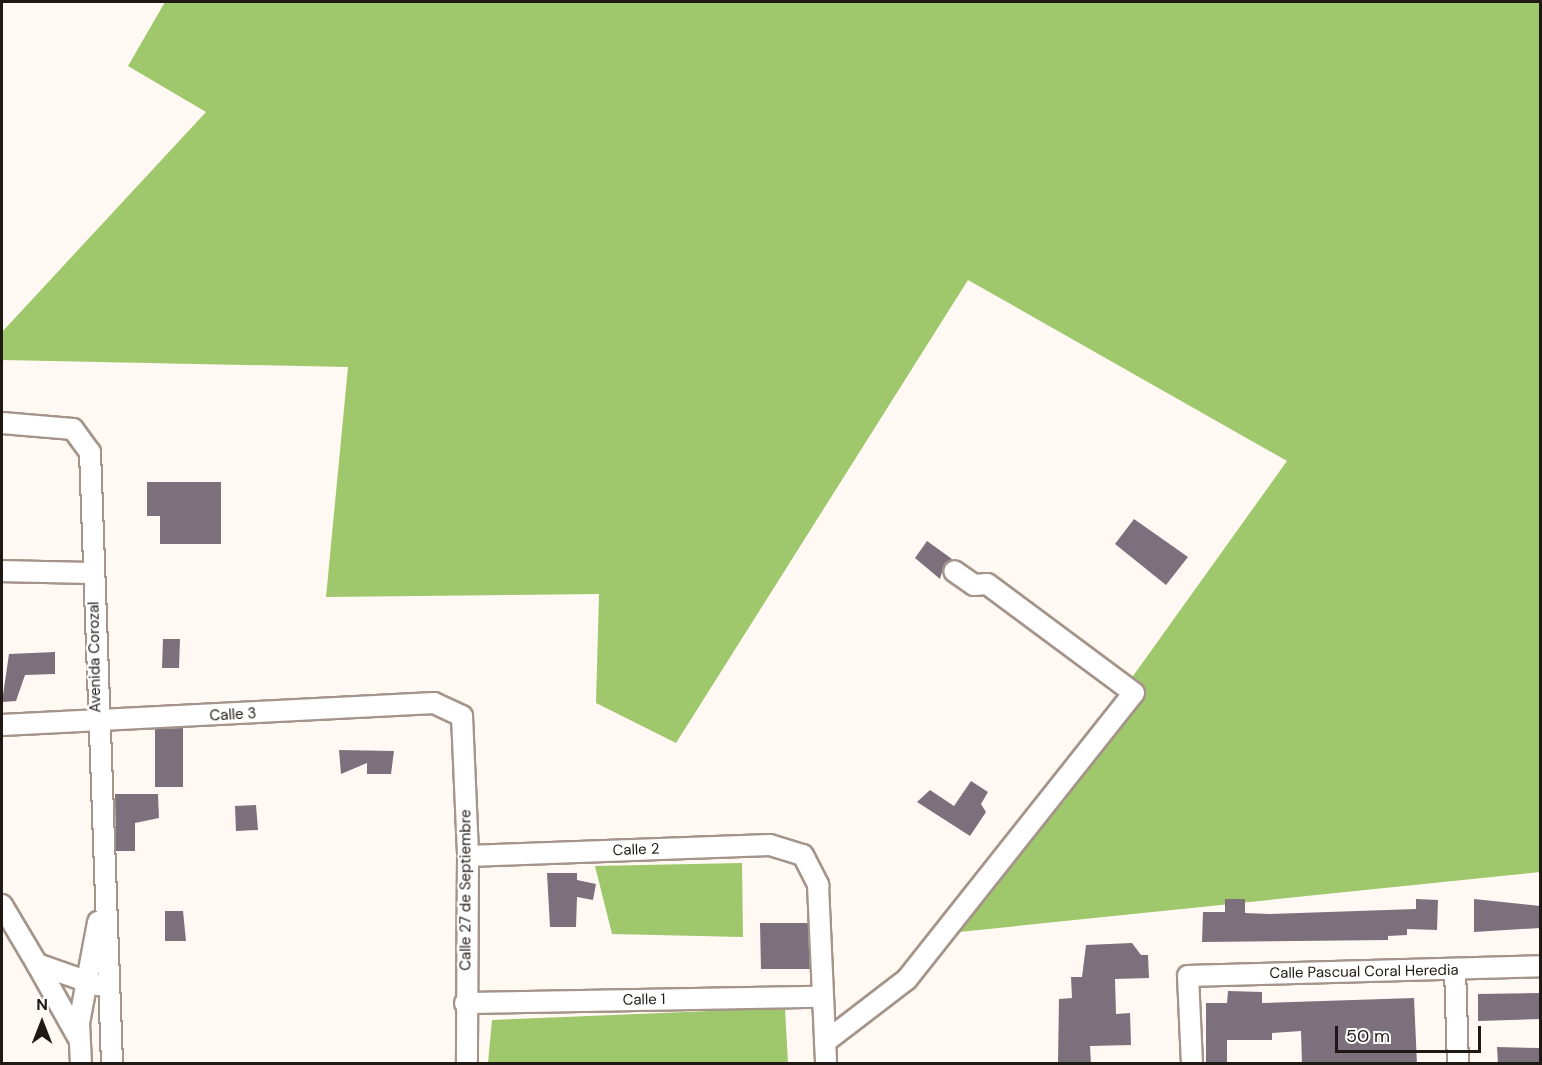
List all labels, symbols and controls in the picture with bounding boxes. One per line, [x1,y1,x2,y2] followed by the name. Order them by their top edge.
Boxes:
[85,601,105,713] street label: Avenida Corozal
[209,705,257,725] street label: Calle 3
[457,809,475,971] street label: Calle 27 de Septiembre
[612,840,660,860] street label: Calle 2
[1269,961,1459,983] street label: Calle Pascual Coral Heredia
[622,991,666,1009] street label: Calle 1
[12,993,72,1053] north arrow
[36,994,48,1015] text: N
[1338,1014,1484,1052] scale bar
[1346,1024,1390,1048] text: 50 m

